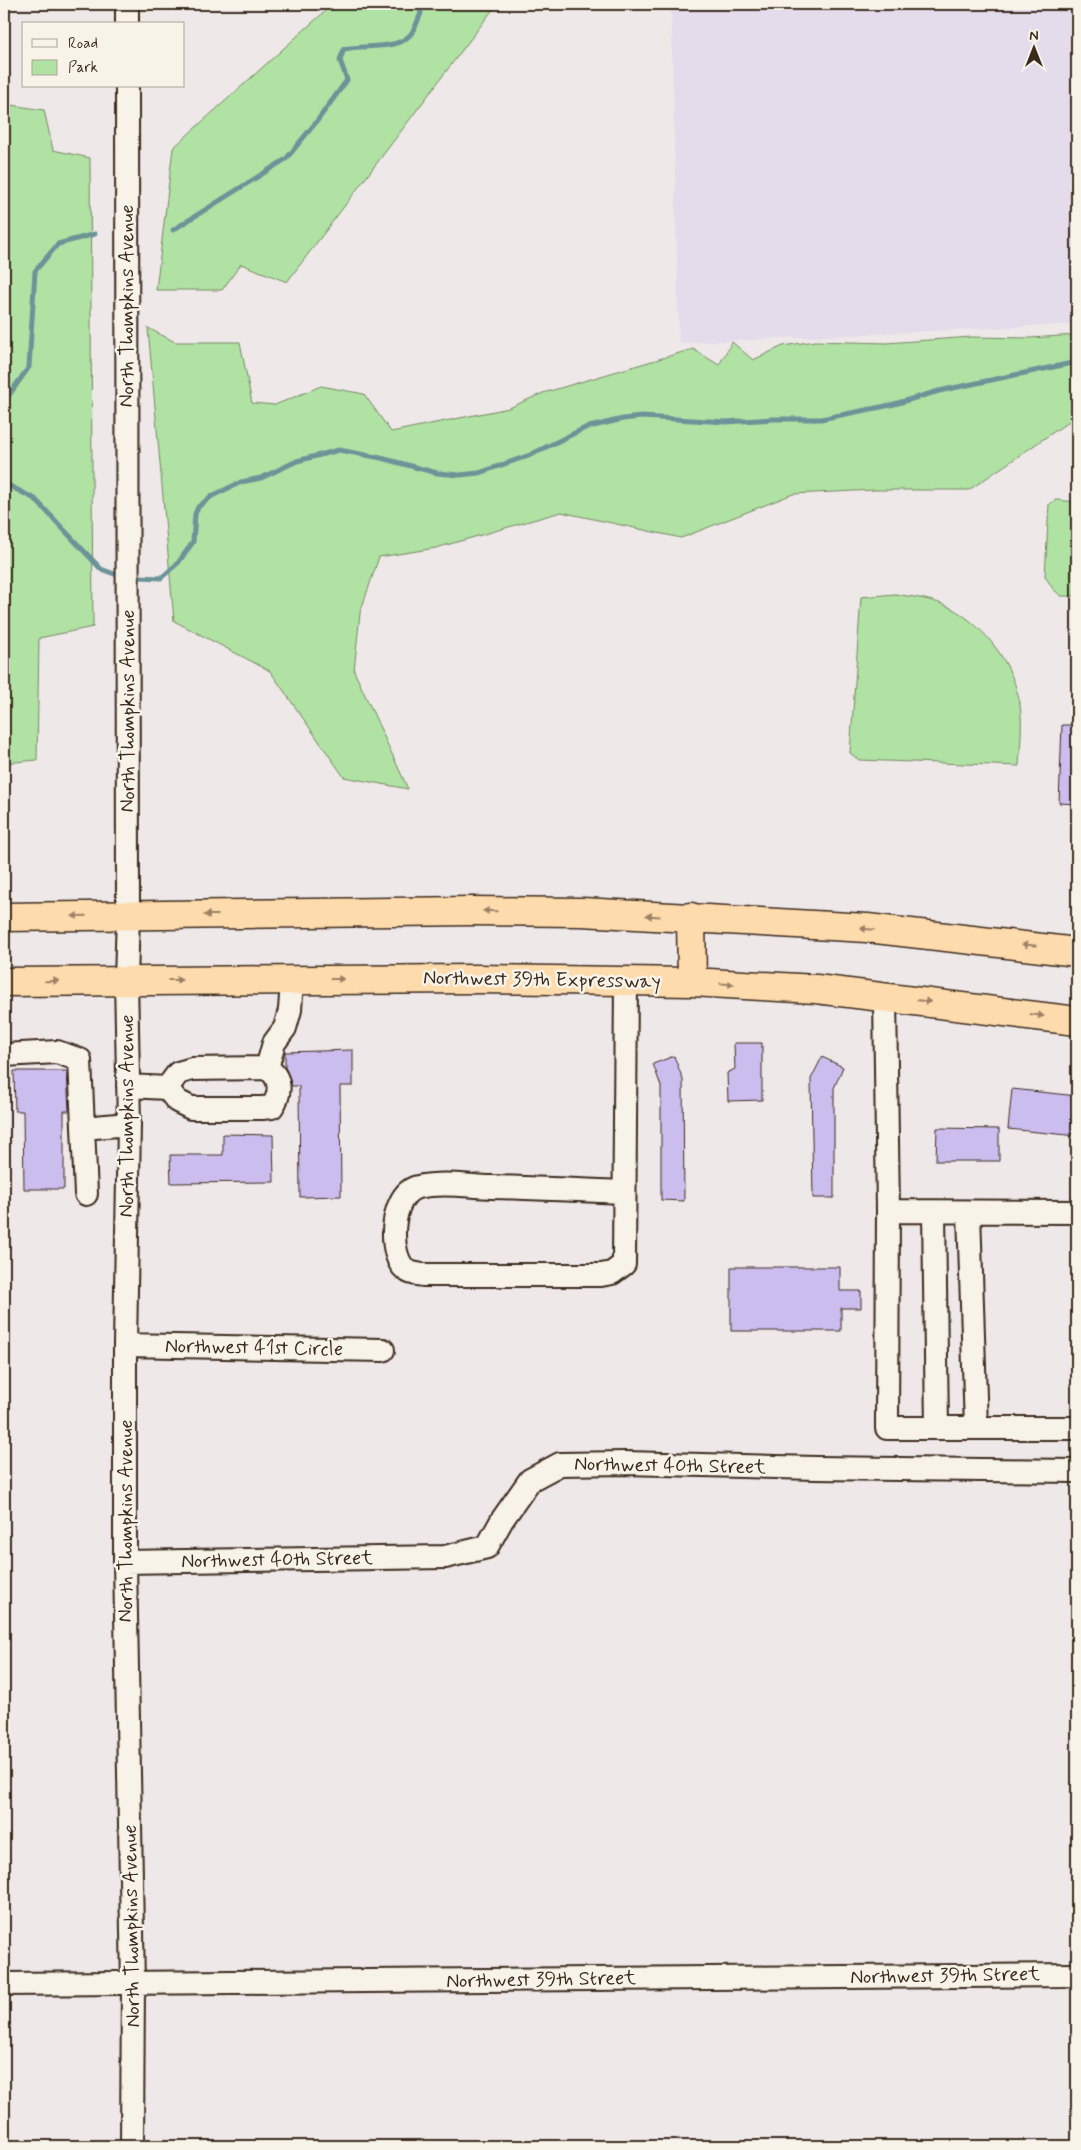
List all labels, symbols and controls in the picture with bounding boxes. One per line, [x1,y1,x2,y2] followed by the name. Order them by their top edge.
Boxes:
[22,22,185,88] legend
[1008,22,1058,72] north arrow
[1029,27,1039,45] text: N
[68,34,98,54] text: Road
[68,58,98,78] text: Park
[114,204,141,408] street label: North Thompkins Avenue
[115,609,142,813] street label: North Thompkins Avenue
[482,907,498,915] one-way arrow
[203,911,219,919] one-way arrow
[644,911,660,919] one-way arrow
[71,912,87,920] one-way arrow
[859,924,875,932] one-way arrow
[1021,941,1037,949] one-way arrow
[423,964,661,996] street label: Northwest 39th Expressway
[329,975,345,983] one-way arrow
[167,976,183,984] one-way arrow
[45,977,61,985] one-way arrow
[719,980,735,988] one-way arrow
[916,997,932,1005] one-way arrow
[1030,1012,1046,1020] one-way arrow
[114,1014,141,1218] street label: North Thompkins Avenue
[165,1333,343,1363] street label: Northwest 41st Circle
[113,1419,140,1623] street label: North Thompkins Avenue
[574,1451,766,1481] street label: Northwest 40th Street
[181,1545,373,1575] street label: Northwest 40th Street
[117,1824,147,2028] street label: North Thompkins Avenue
[850,1961,1040,1991] street label: Northwest 39th Street
[446,1965,636,1995] street label: Northwest 39th Street

